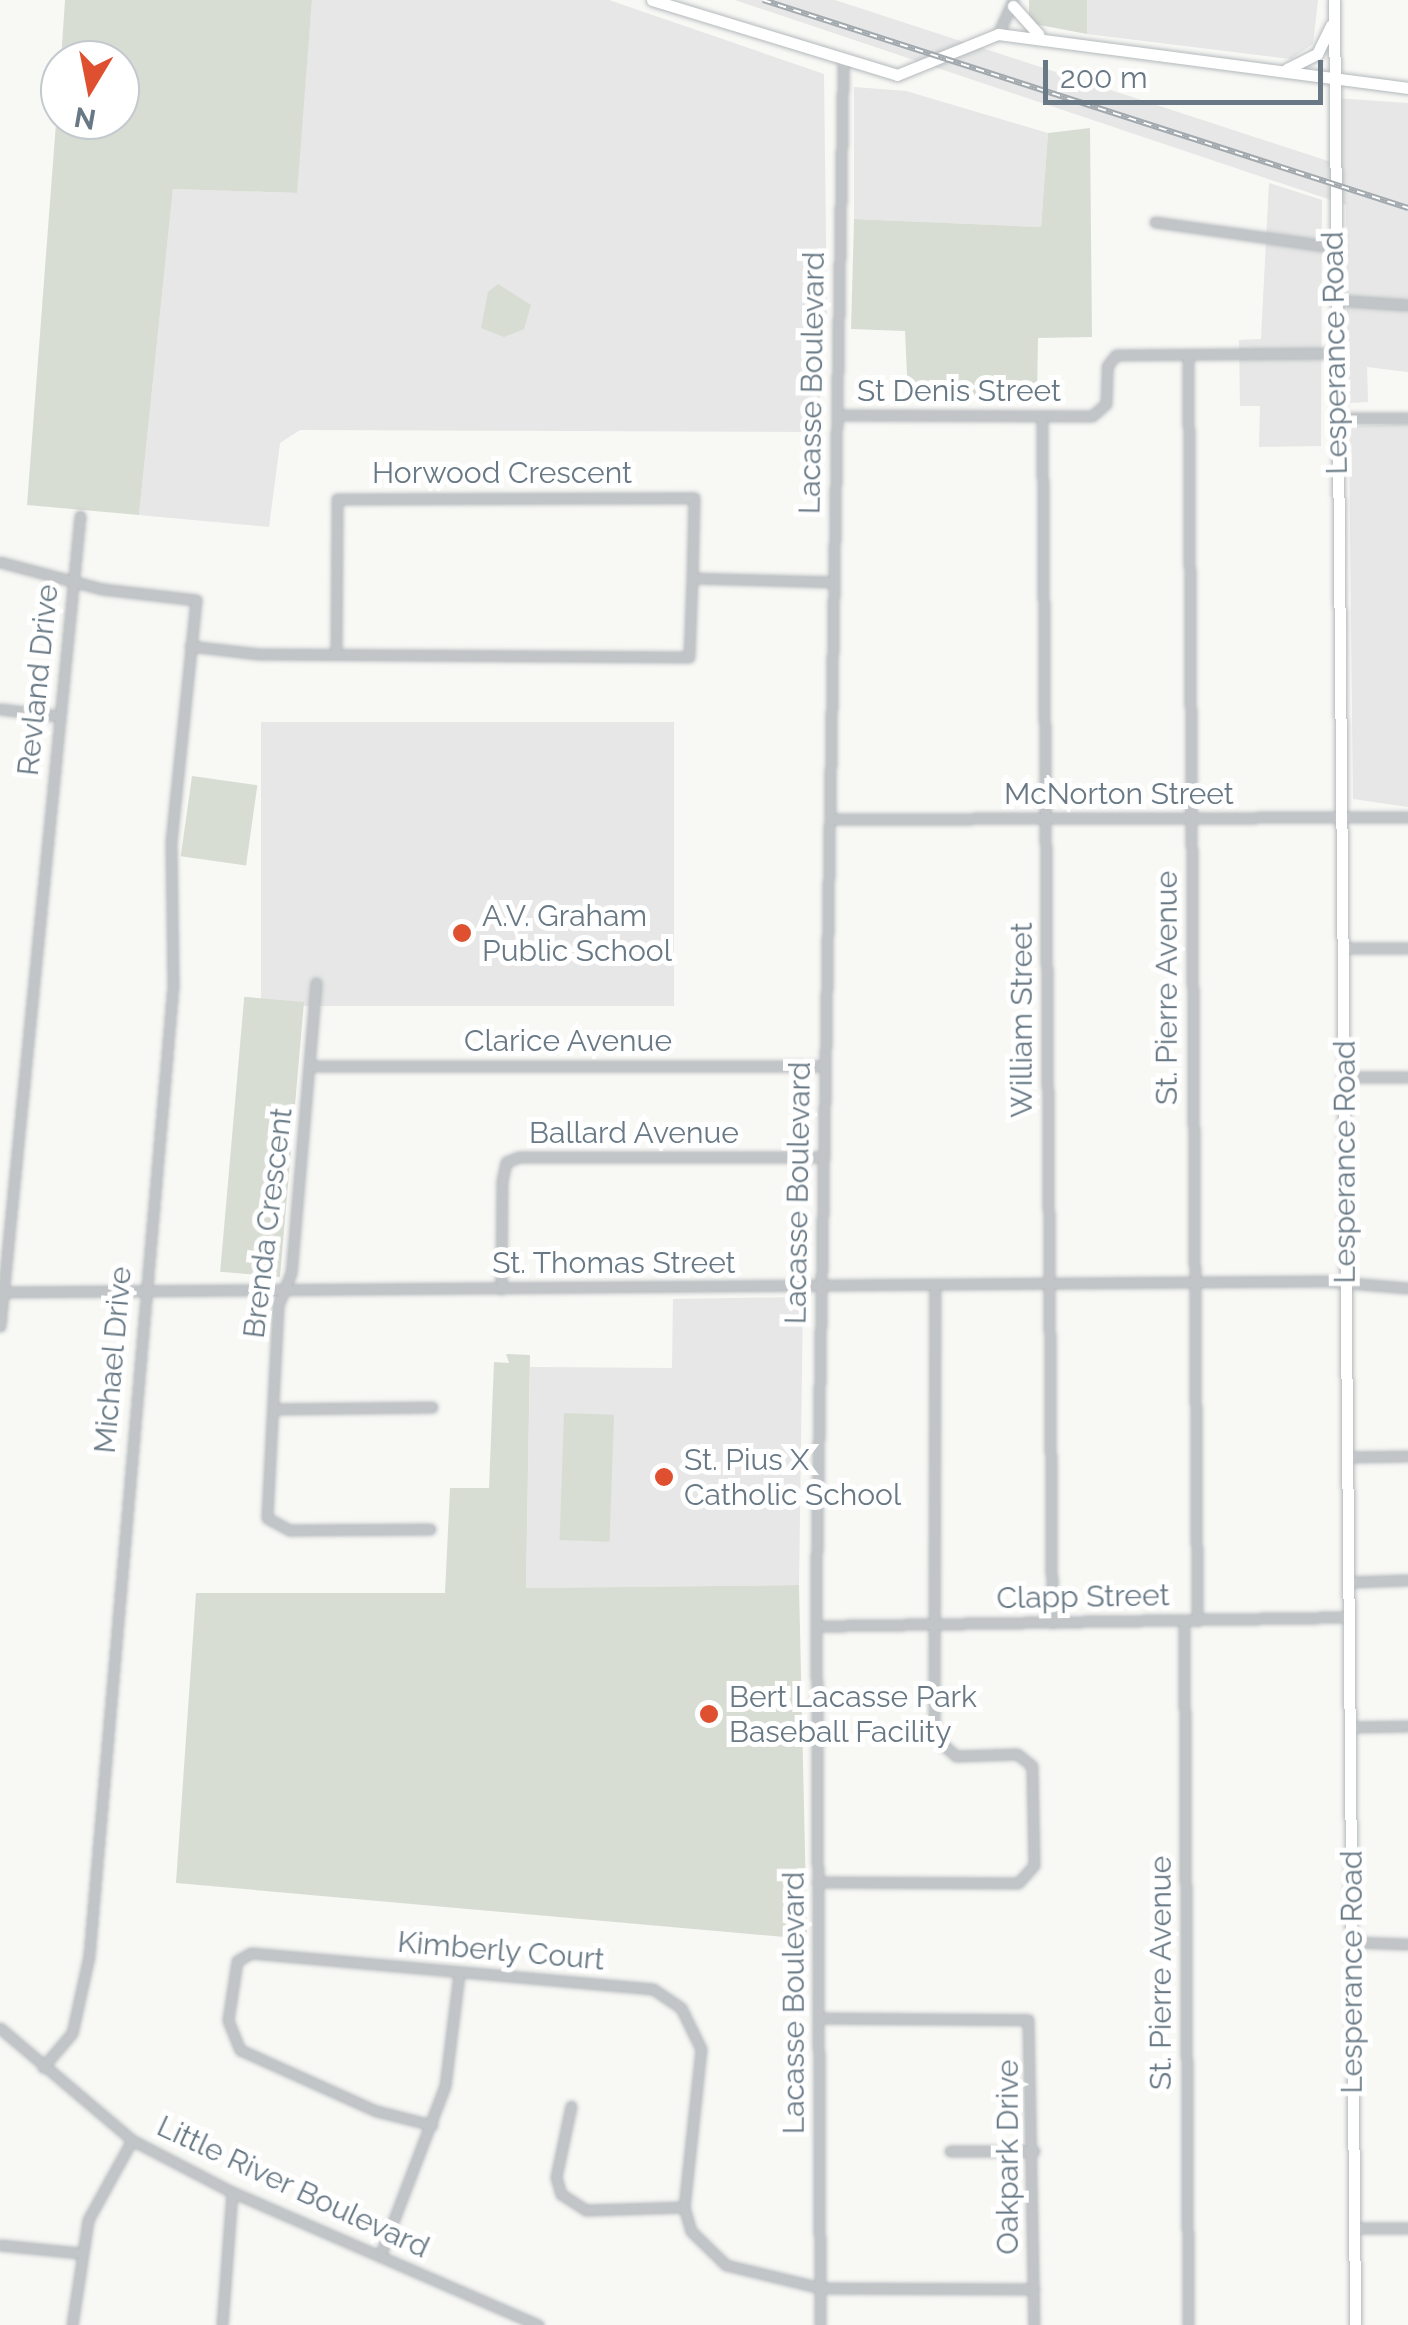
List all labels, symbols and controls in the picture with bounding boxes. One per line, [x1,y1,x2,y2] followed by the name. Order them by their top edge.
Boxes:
[40,40,140,140] north arrow
[1048,40,1328,102] scale bar
[1060,60,1148,95] text: 200 m
[72,100,98,136] text: N
[1315,231,1355,475] street label: Lesperance Road
[792,251,832,515] street label: Lacasse Boulevard
[857,373,1061,409] street label: St Denis Street
[372,455,632,491] street label: Horwood Crescent
[10,583,66,777] street label: Revland Drive
[1004,776,1234,812] street label: McNorton Street
[1149,870,1185,1106] street label: St. Pierre Avenue
[482,898,672,968] place label: A.V. Graham Public School
[451,922,473,944] marker: A.V. Graham Public School
[1004,922,1040,1118] street label: William Street
[463,1023,673,1059] street label: Clarice Avenue
[1327,1040,1363,1284] street label: Lesperance Road
[778,1061,818,1325] street label: Lacasse Boulevard
[236,1106,300,1340] street label: Brenda Crescent
[529,1115,739,1151] street label: Ballard Avenue
[492,1245,736,1281] street label: St. Thomas Street
[87,1265,139,1455] street label: Michael Drive
[684,1442,901,1512] place label: St. Pius X Catholic School
[653,1466,675,1488] marker: St. Pius X Catholic School
[996,1577,1170,1617] street label: Clapp Street
[729,1679,977,1750] place label: Bert Lacasse Park Baseball Facility
[698,1703,720,1725] marker: Bert Lacasse Park Baseball Facility
[1334,1850,1370,2094] street label: Lesperance Road
[1143,1855,1179,2091] street label: St. Pierre Avenue
[776,1872,812,2134] street label: Lacasse Boulevard
[396,1924,606,1978] street label: Kimberly Court
[990,2059,1026,2255] street label: Oakpark Drive
[151,2108,435,2266] street label: Little River Boulevard

